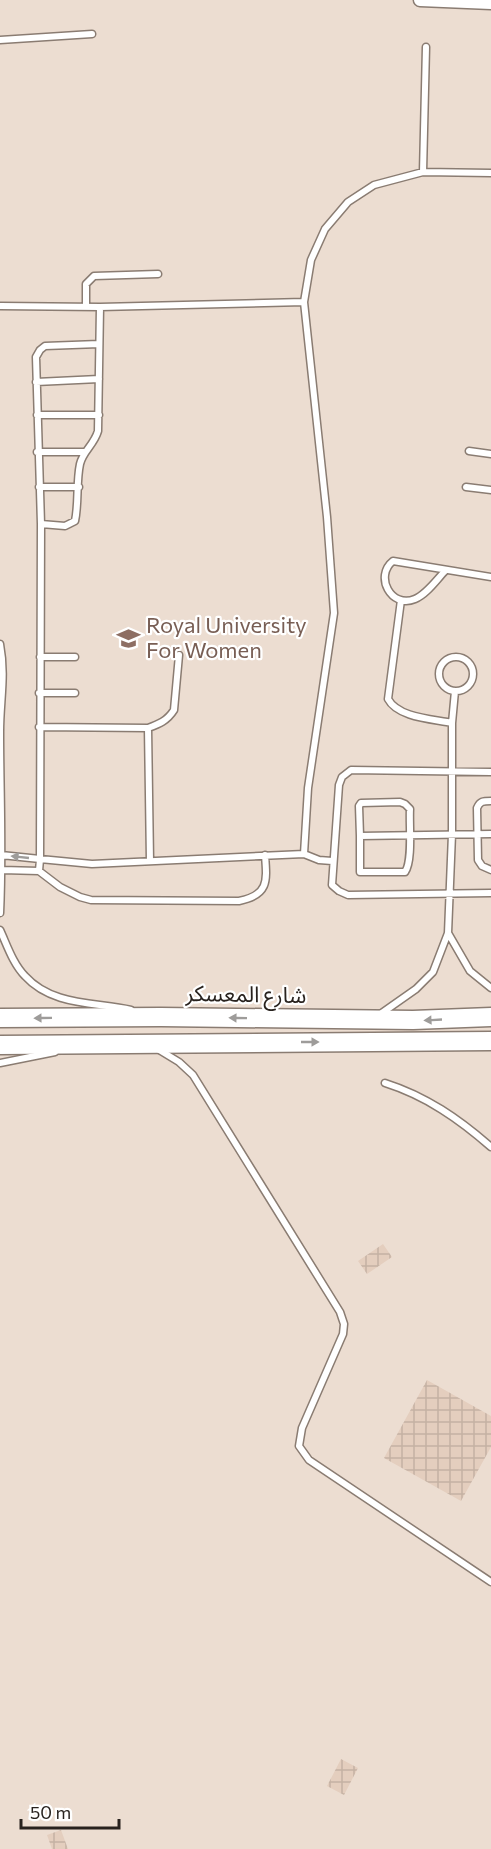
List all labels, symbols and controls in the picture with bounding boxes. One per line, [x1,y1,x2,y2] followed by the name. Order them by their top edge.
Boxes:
[146,611,307,663] place label: Royal University For Women
[115,625,141,651] school or university icon: Royal University For Women
[11,852,30,862] one-way arrow
[184,979,307,1012] street label: شارع المعسكر
[33,1013,52,1023] one-way arrow
[228,1013,247,1023] one-way arrow
[423,1015,442,1024] one-way arrow
[301,1037,320,1047] one-way arrow
[21,1792,118,1830] scale bar
[30,1801,71,1823] text: 50 m

